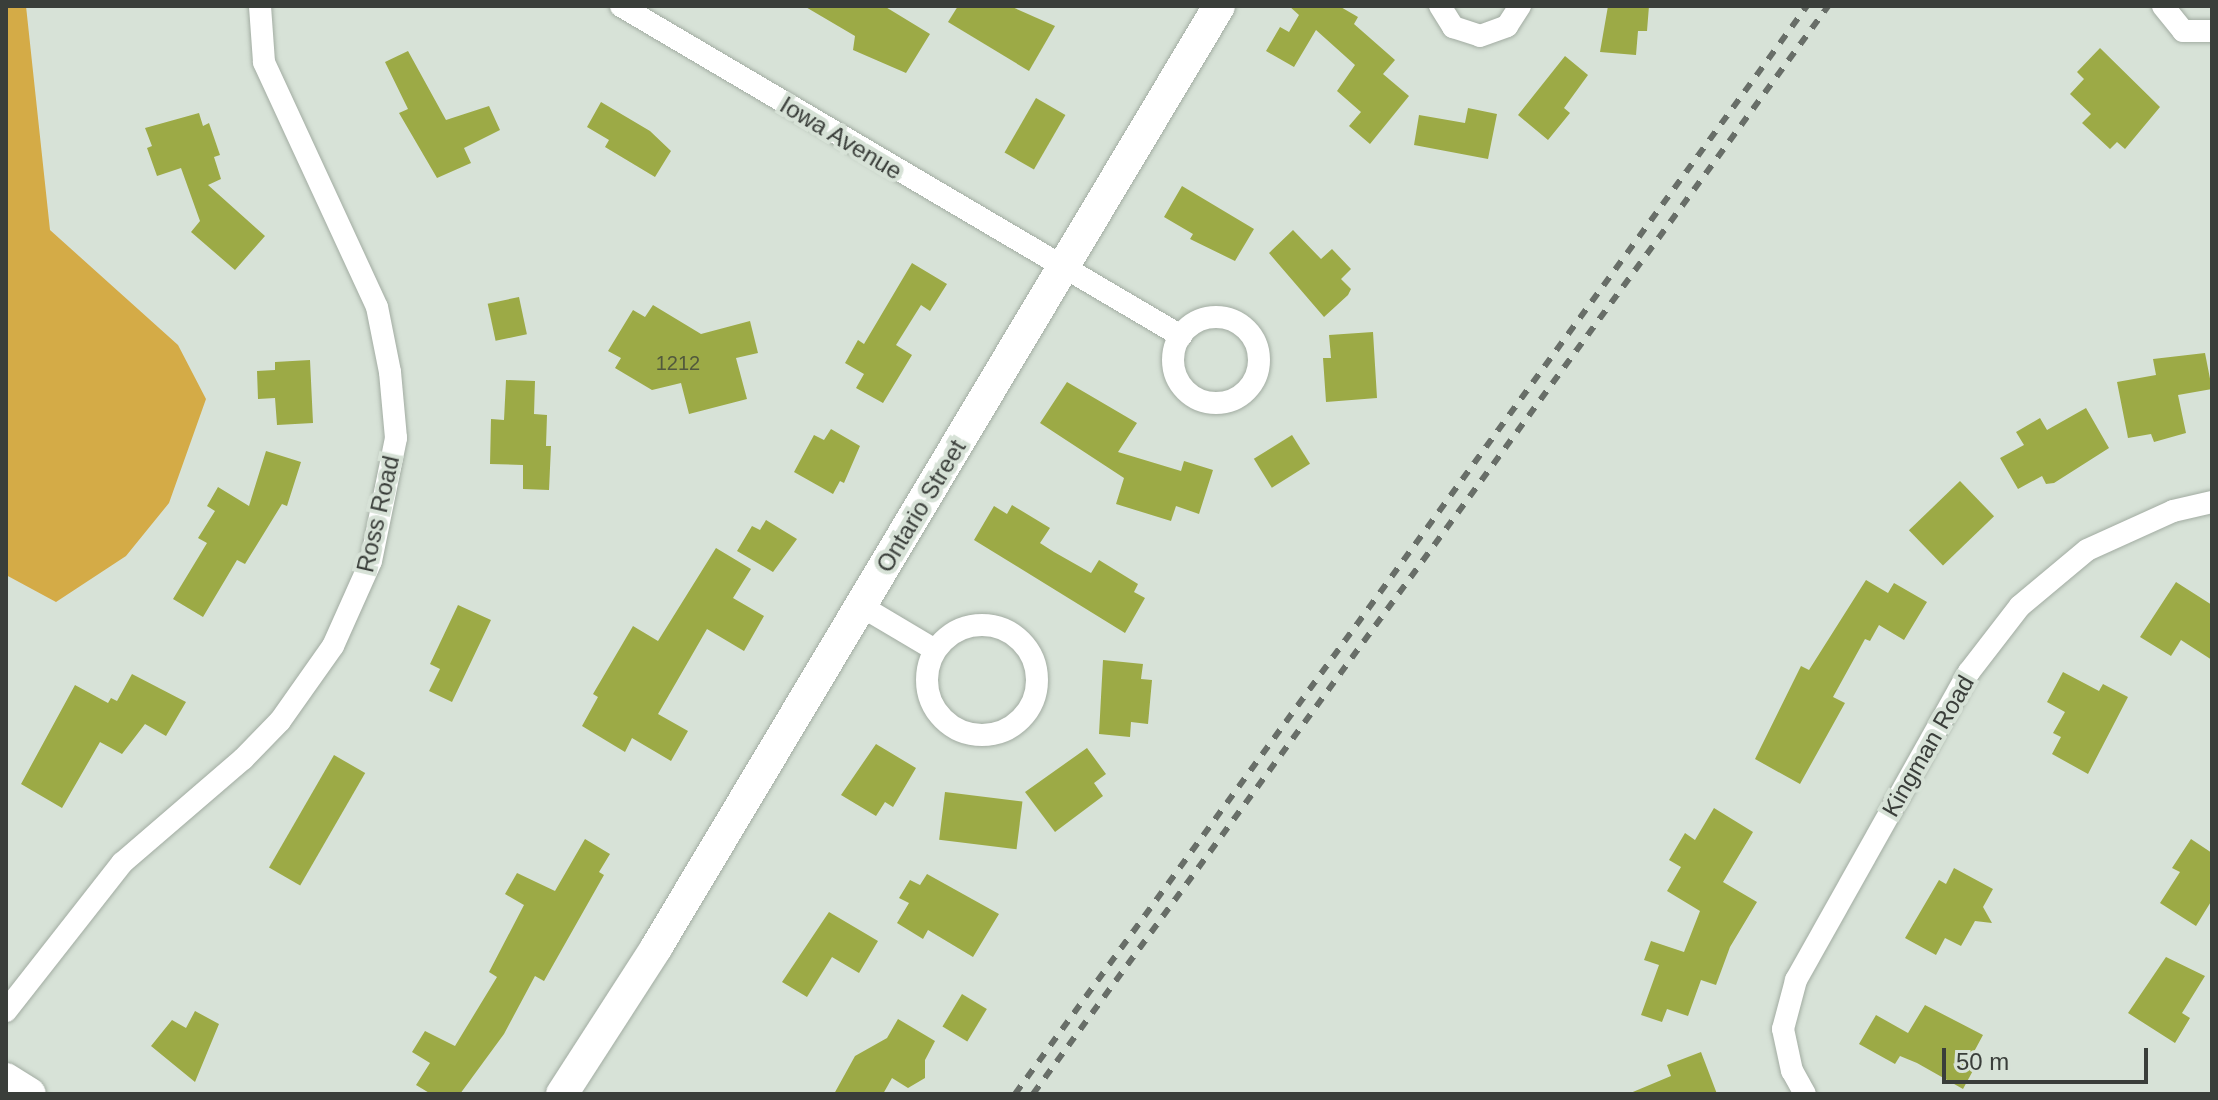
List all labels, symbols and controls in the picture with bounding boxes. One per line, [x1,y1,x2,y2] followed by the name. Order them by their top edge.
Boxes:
[774,90,908,186] street label: Iowa Avenue
[656,351,700,375] house number: 1212
[870,435,972,577] street label: Ontario Street
[351,453,405,575] street label: Ross Road
[1876,670,1980,822] street label: Kingman Road
[1946,1032,2152,1082] scale bar
[1956,1048,2009,1075] text: 50 m

